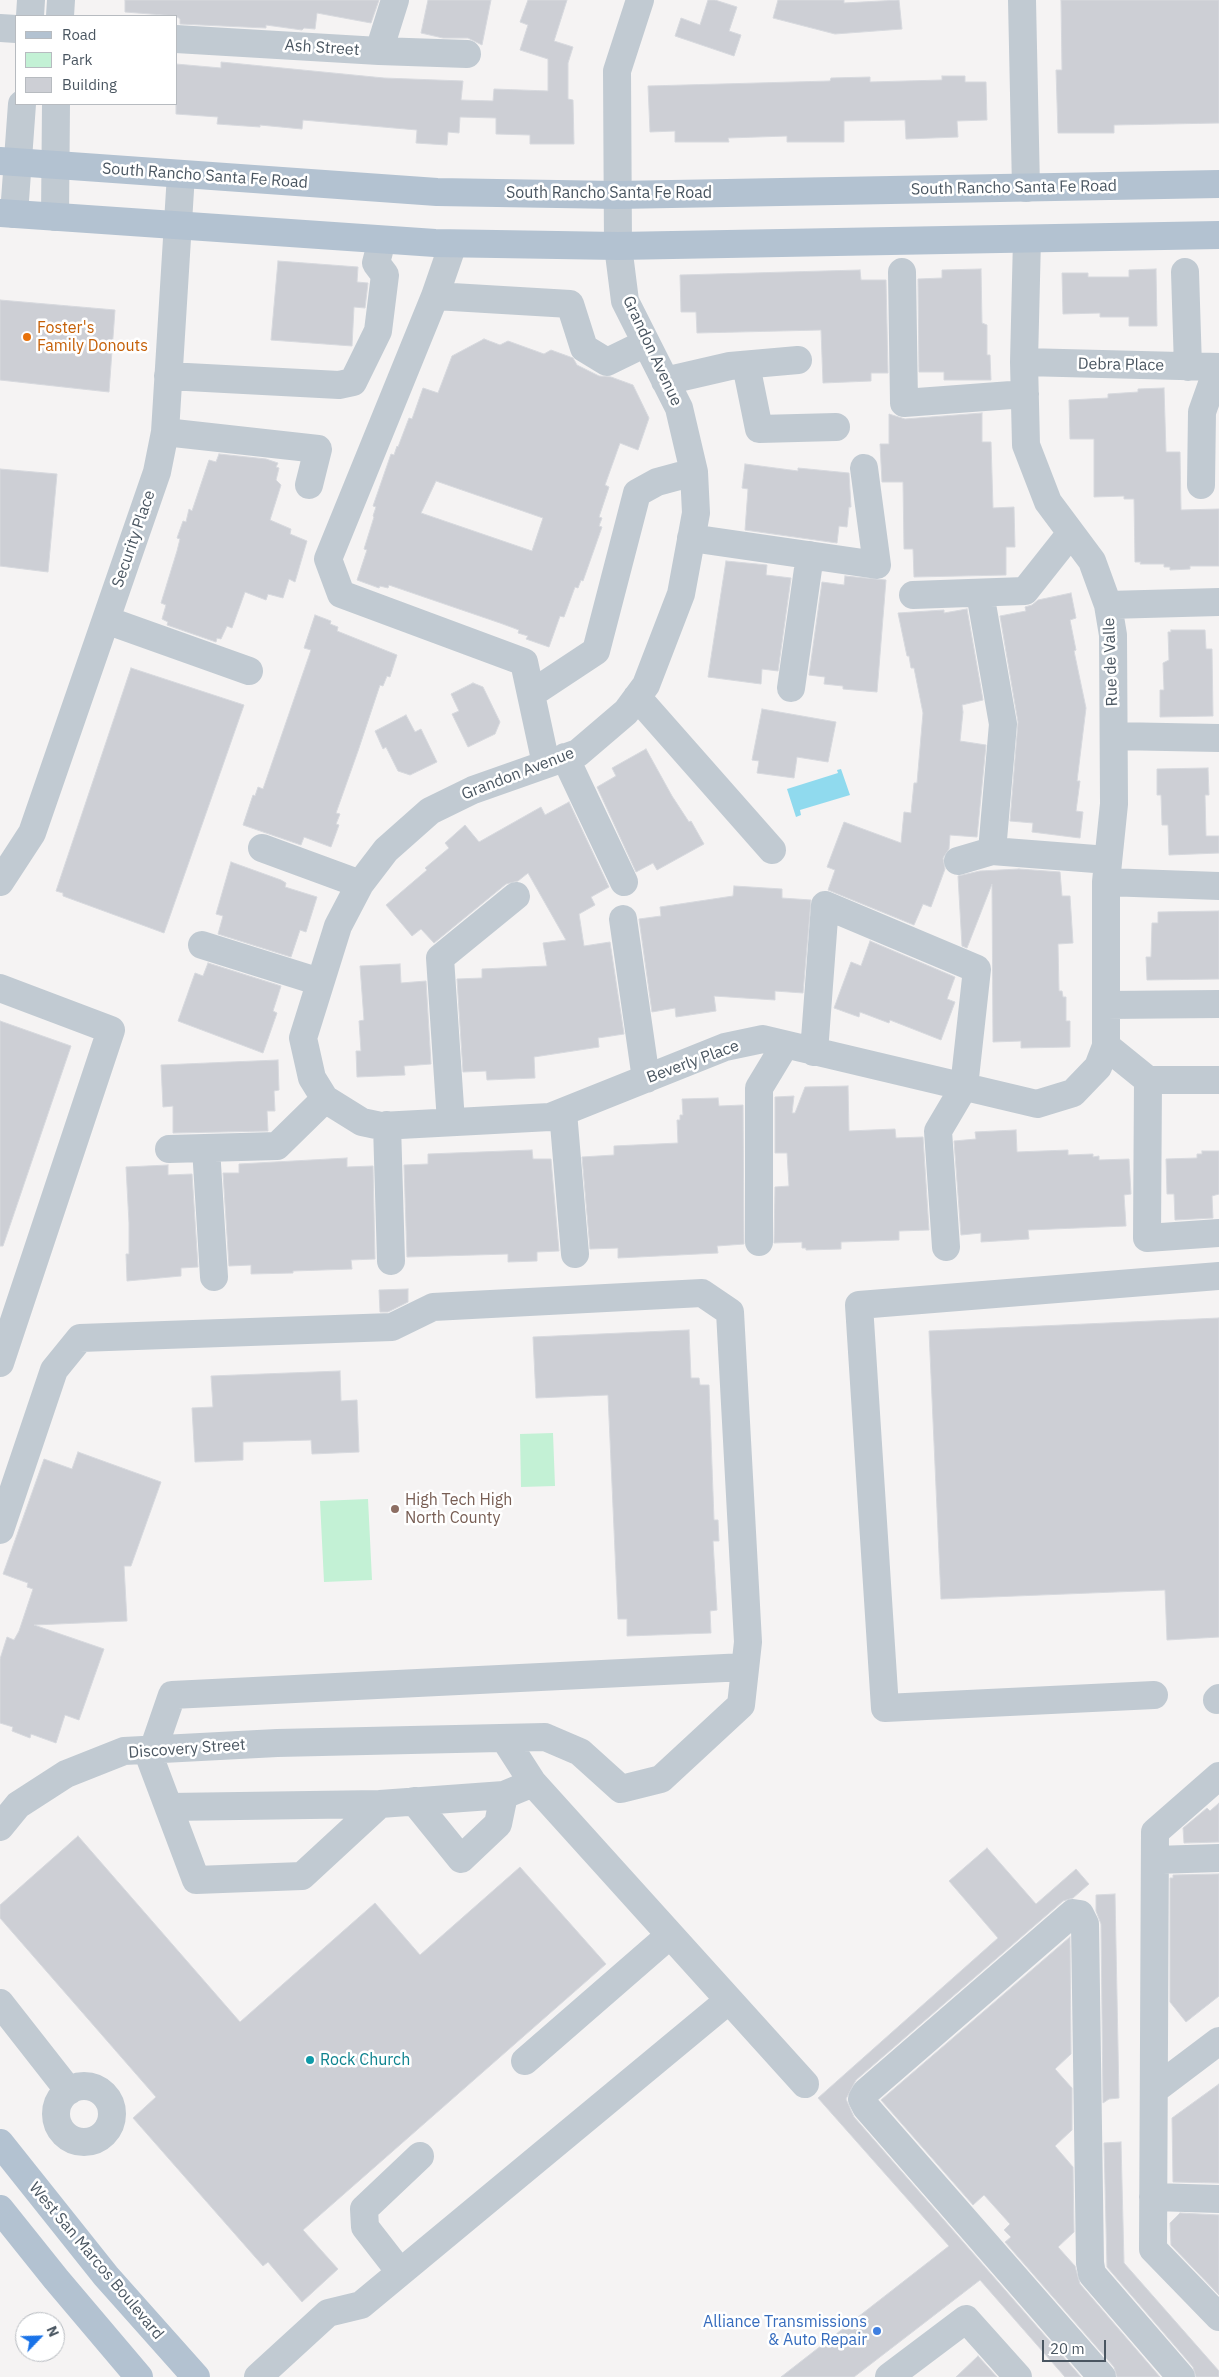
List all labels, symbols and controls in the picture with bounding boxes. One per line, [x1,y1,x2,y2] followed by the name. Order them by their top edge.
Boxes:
[15,15,178,105] legend
[62,25,97,44] text: Road
[284,36,360,60] street label: Ash Street
[62,50,92,69] text: Park
[62,75,117,94] text: Building
[102,159,308,193] street label: South Rancho Santa Fe Road
[911,177,1117,199] street label: South Rancho Santa Fe Road
[506,183,712,203] street label: South Rancho Santa Fe Road
[618,293,686,409] street label: Grandon Avenue
[37,318,148,356] place label: Foster's Family Donouts
[21,331,33,343] marker: Foster's Family Donouts
[1078,355,1164,375] street label: Debra Place
[108,488,160,590] street label: Security Place
[1100,617,1122,707] street label: Rue de Valle
[459,744,577,804] street label: Grandon Avenue
[644,1036,742,1088] street label: Beverly Place
[405,1490,512,1528] place label: High Tech High North County
[389,1503,401,1515] marker: High Tech High North County
[128,1735,246,1763] street label: Discovery Street
[320,2050,410,2070] place label: Rock Church
[304,2054,316,2066] marker: Rock Church
[25,2179,167,2343] street label: West San Marcos Boulevard
[15,2312,65,2362] north arrow
[703,2312,867,2350] place label: Alliance Transmissions & Auto Repair
[43,2323,63,2340] text: N
[871,2325,883,2337] marker: Alliance Transmissions & Auto Repair
[1044,2330,1108,2362] scale bar
[1050,2339,1085,2358] text: 20 m

